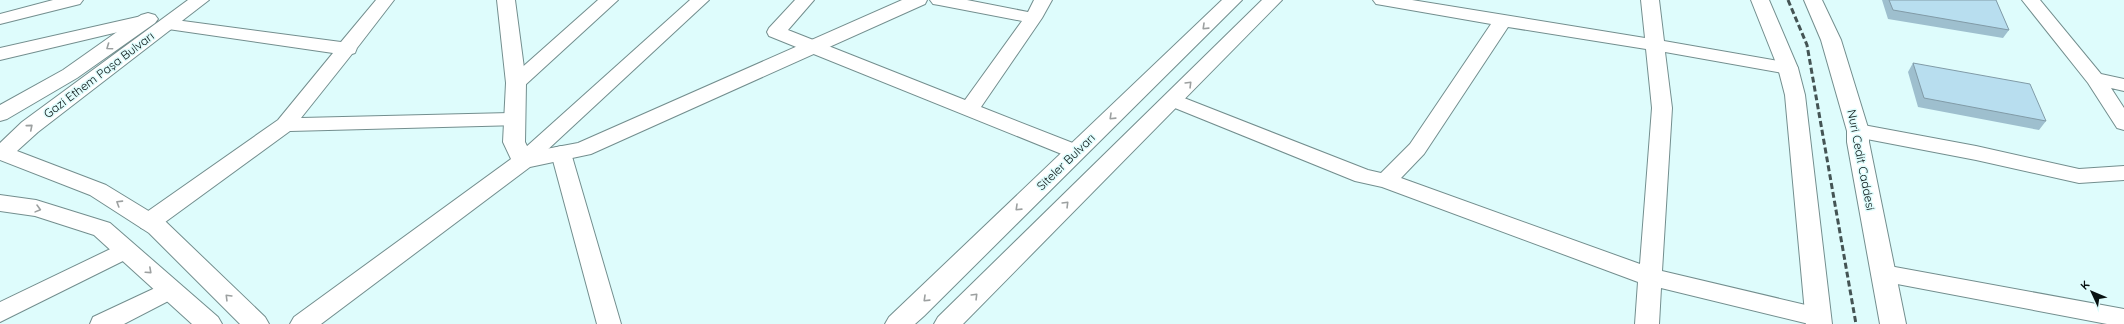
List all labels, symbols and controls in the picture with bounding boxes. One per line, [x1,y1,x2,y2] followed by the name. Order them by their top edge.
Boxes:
[1202,22,1210,30] one-way arrow
[40,28,157,121] street label: Gazi Ethem Paşa Bulvarı
[106,42,113,50] one-way arrow
[1184,81,1192,89] one-way arrow
[1844,108,1879,212] street label: Nuri Cedit Caddesi
[1109,113,1117,120] one-way arrow
[26,125,33,132] one-way arrow
[1033,130,1098,193] street label: Siteler Bulvarı
[116,200,123,208] one-way arrow
[1061,201,1069,209] one-way arrow
[1015,203,1023,211] one-way arrow
[35,205,42,213] one-way arrow
[145,267,152,274] one-way arrow
[2072,272,2112,312] north arrow
[2077,278,2092,293] text: K
[970,293,978,301] one-way arrow
[225,294,233,302] one-way arrow
[923,294,931,302] one-way arrow

